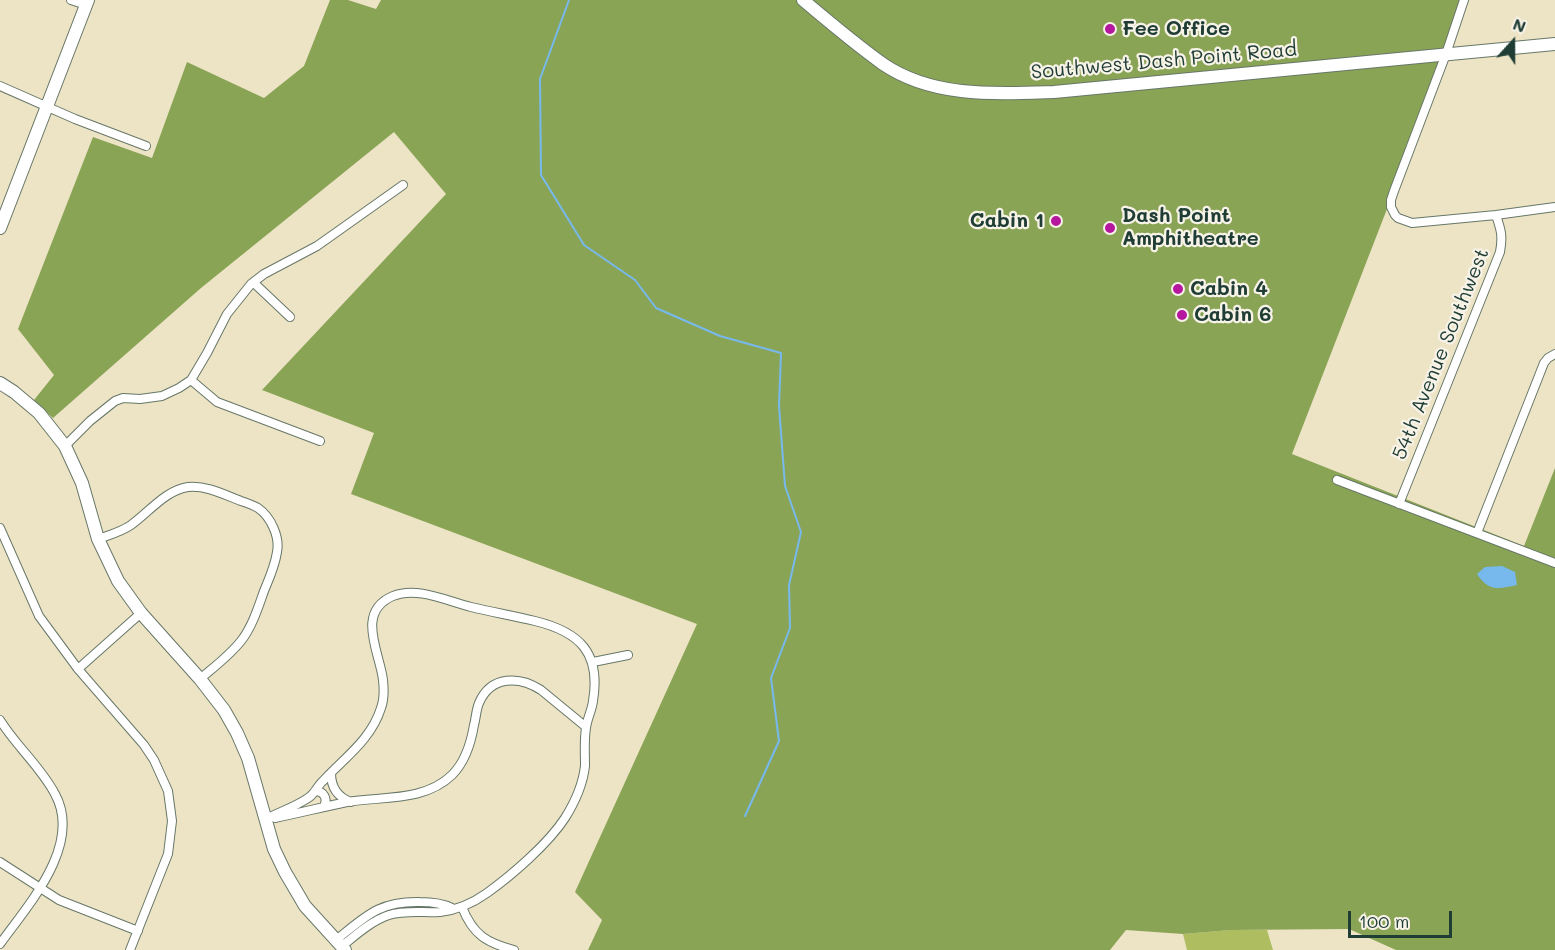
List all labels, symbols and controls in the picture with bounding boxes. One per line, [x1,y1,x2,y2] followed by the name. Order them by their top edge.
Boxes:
[1483,12,1543,72] north arrow
[1510,13,1529,37] text: N
[1122,17,1230,41] place label: Fee Office
[1103,22,1117,36] marker: Fee Office
[1030,37,1298,85] street label: Southwest Dash Point Road
[1122,204,1259,251] place label: Dash Point Amphitheatre
[970,209,1044,233] place label: Cabin 1
[1049,214,1063,228] marker: Cabin 1
[1103,221,1117,235] marker: Dash Point Amphitheatre
[1388,245,1494,463] street label: 54th Avenue Southwest
[1190,277,1268,301] place label: Cabin 4
[1171,282,1185,296] marker: Cabin 4
[1194,303,1271,327] place label: Cabin 6
[1175,308,1189,322] marker: Cabin 6
[1351,899,1454,937] scale bar
[1359,909,1409,933] text: 100 m

